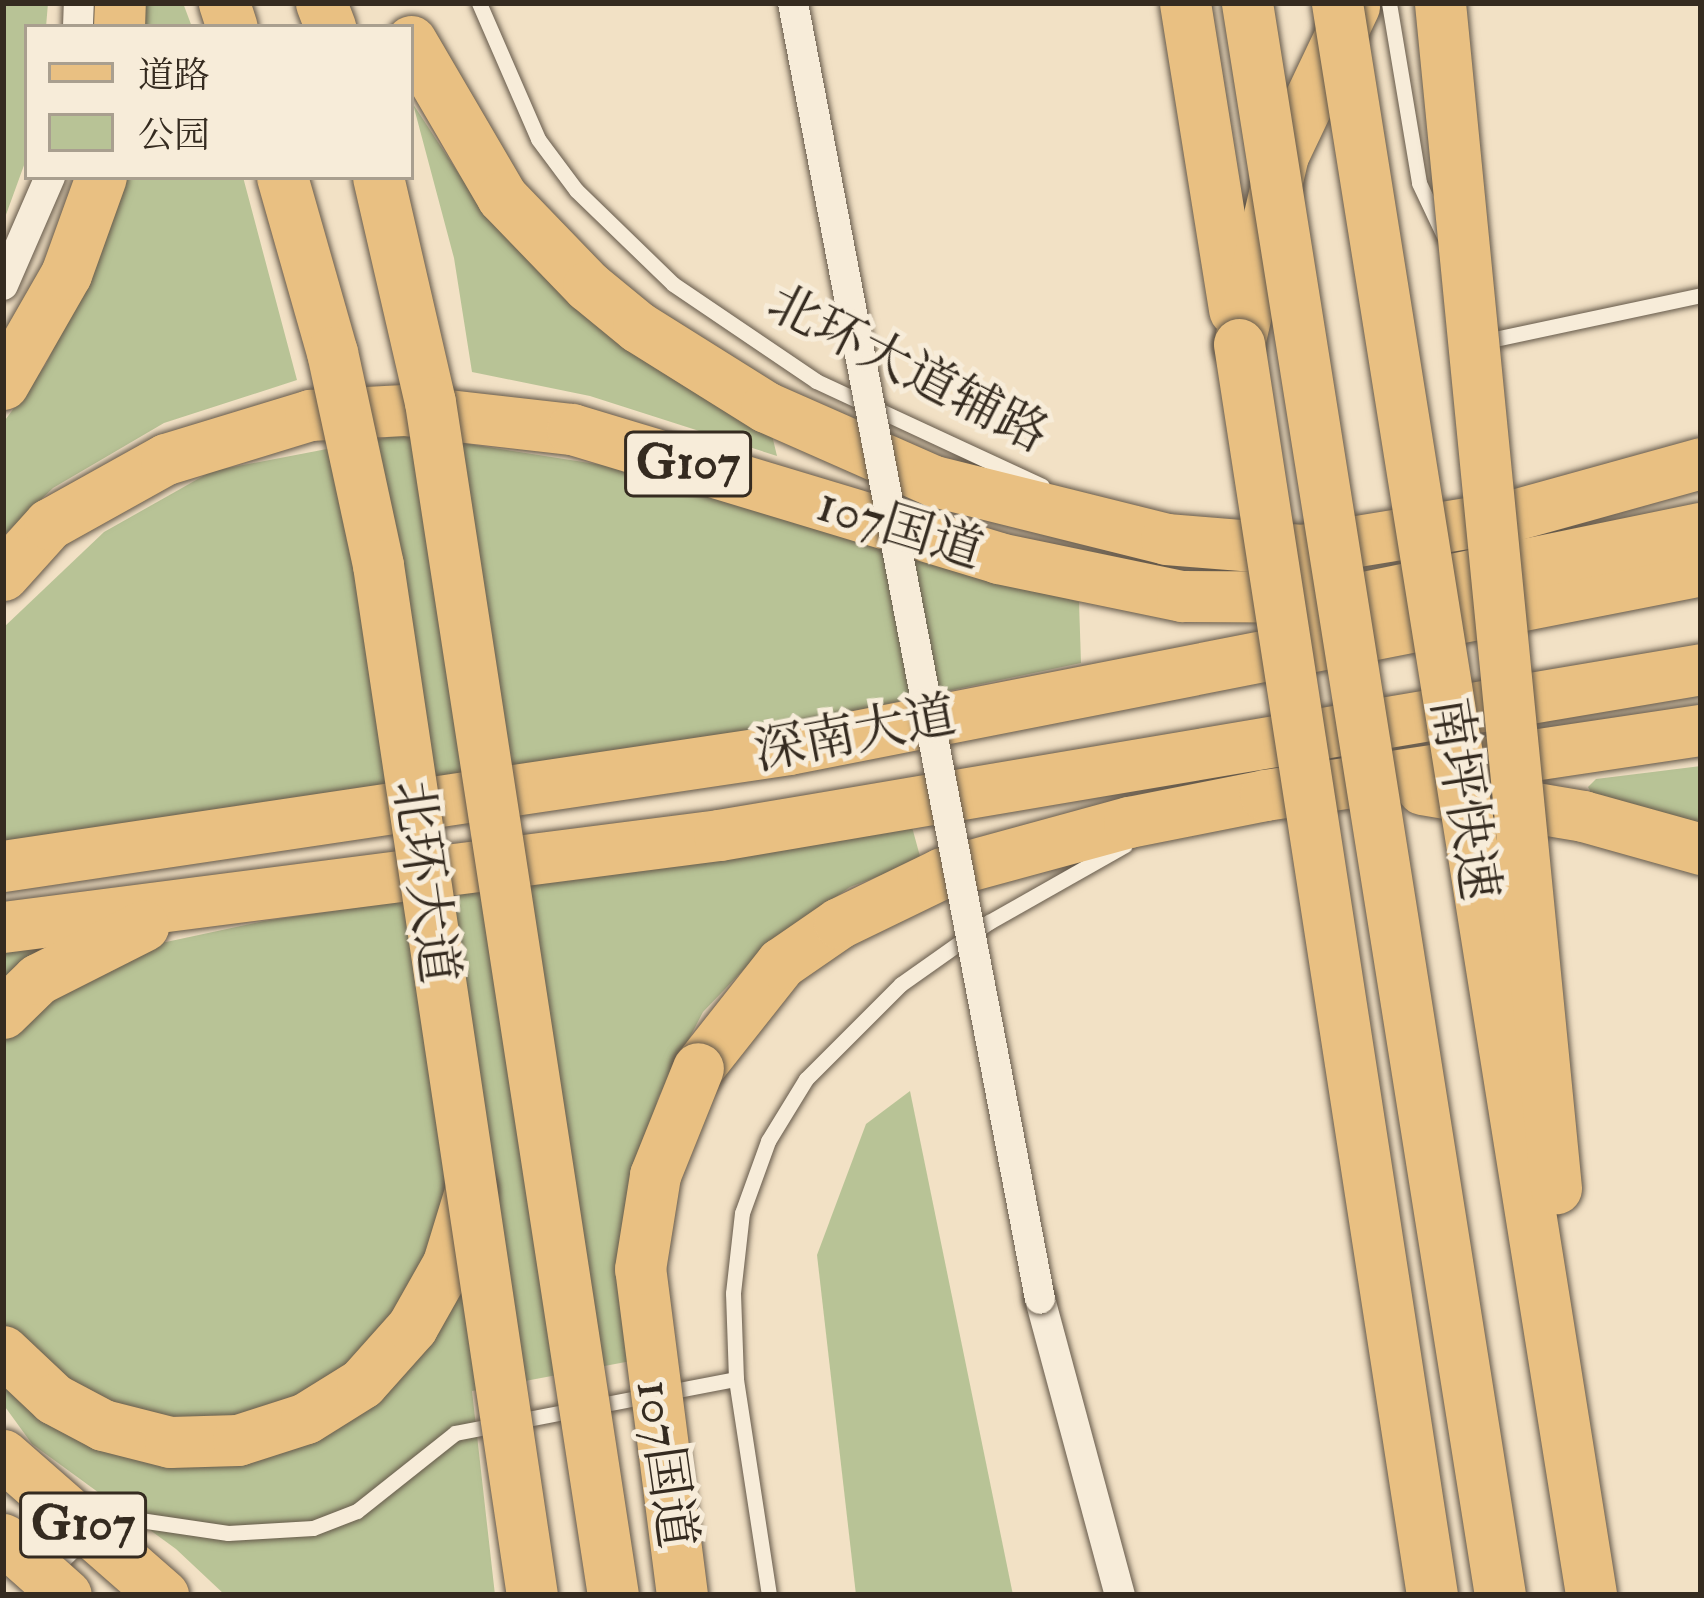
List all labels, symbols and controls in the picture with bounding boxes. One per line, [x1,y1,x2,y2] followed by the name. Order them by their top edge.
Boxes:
[24,24,414,180] legend
[138,53,210,98] text: 道路
[138,113,210,158] text: 公园
[758,272,1058,466] street label: 北环大道辅路
[622,422,754,506] road number: G107
[810,474,990,582] street label: 107国道
[749,684,961,784] street label: 深南大道
[1418,693,1510,905] street label: 南坪快速
[381,777,469,987] street label: 北环大道
[623,1376,707,1552] street label: 107国道
[17,1483,149,1567] road number: G107

